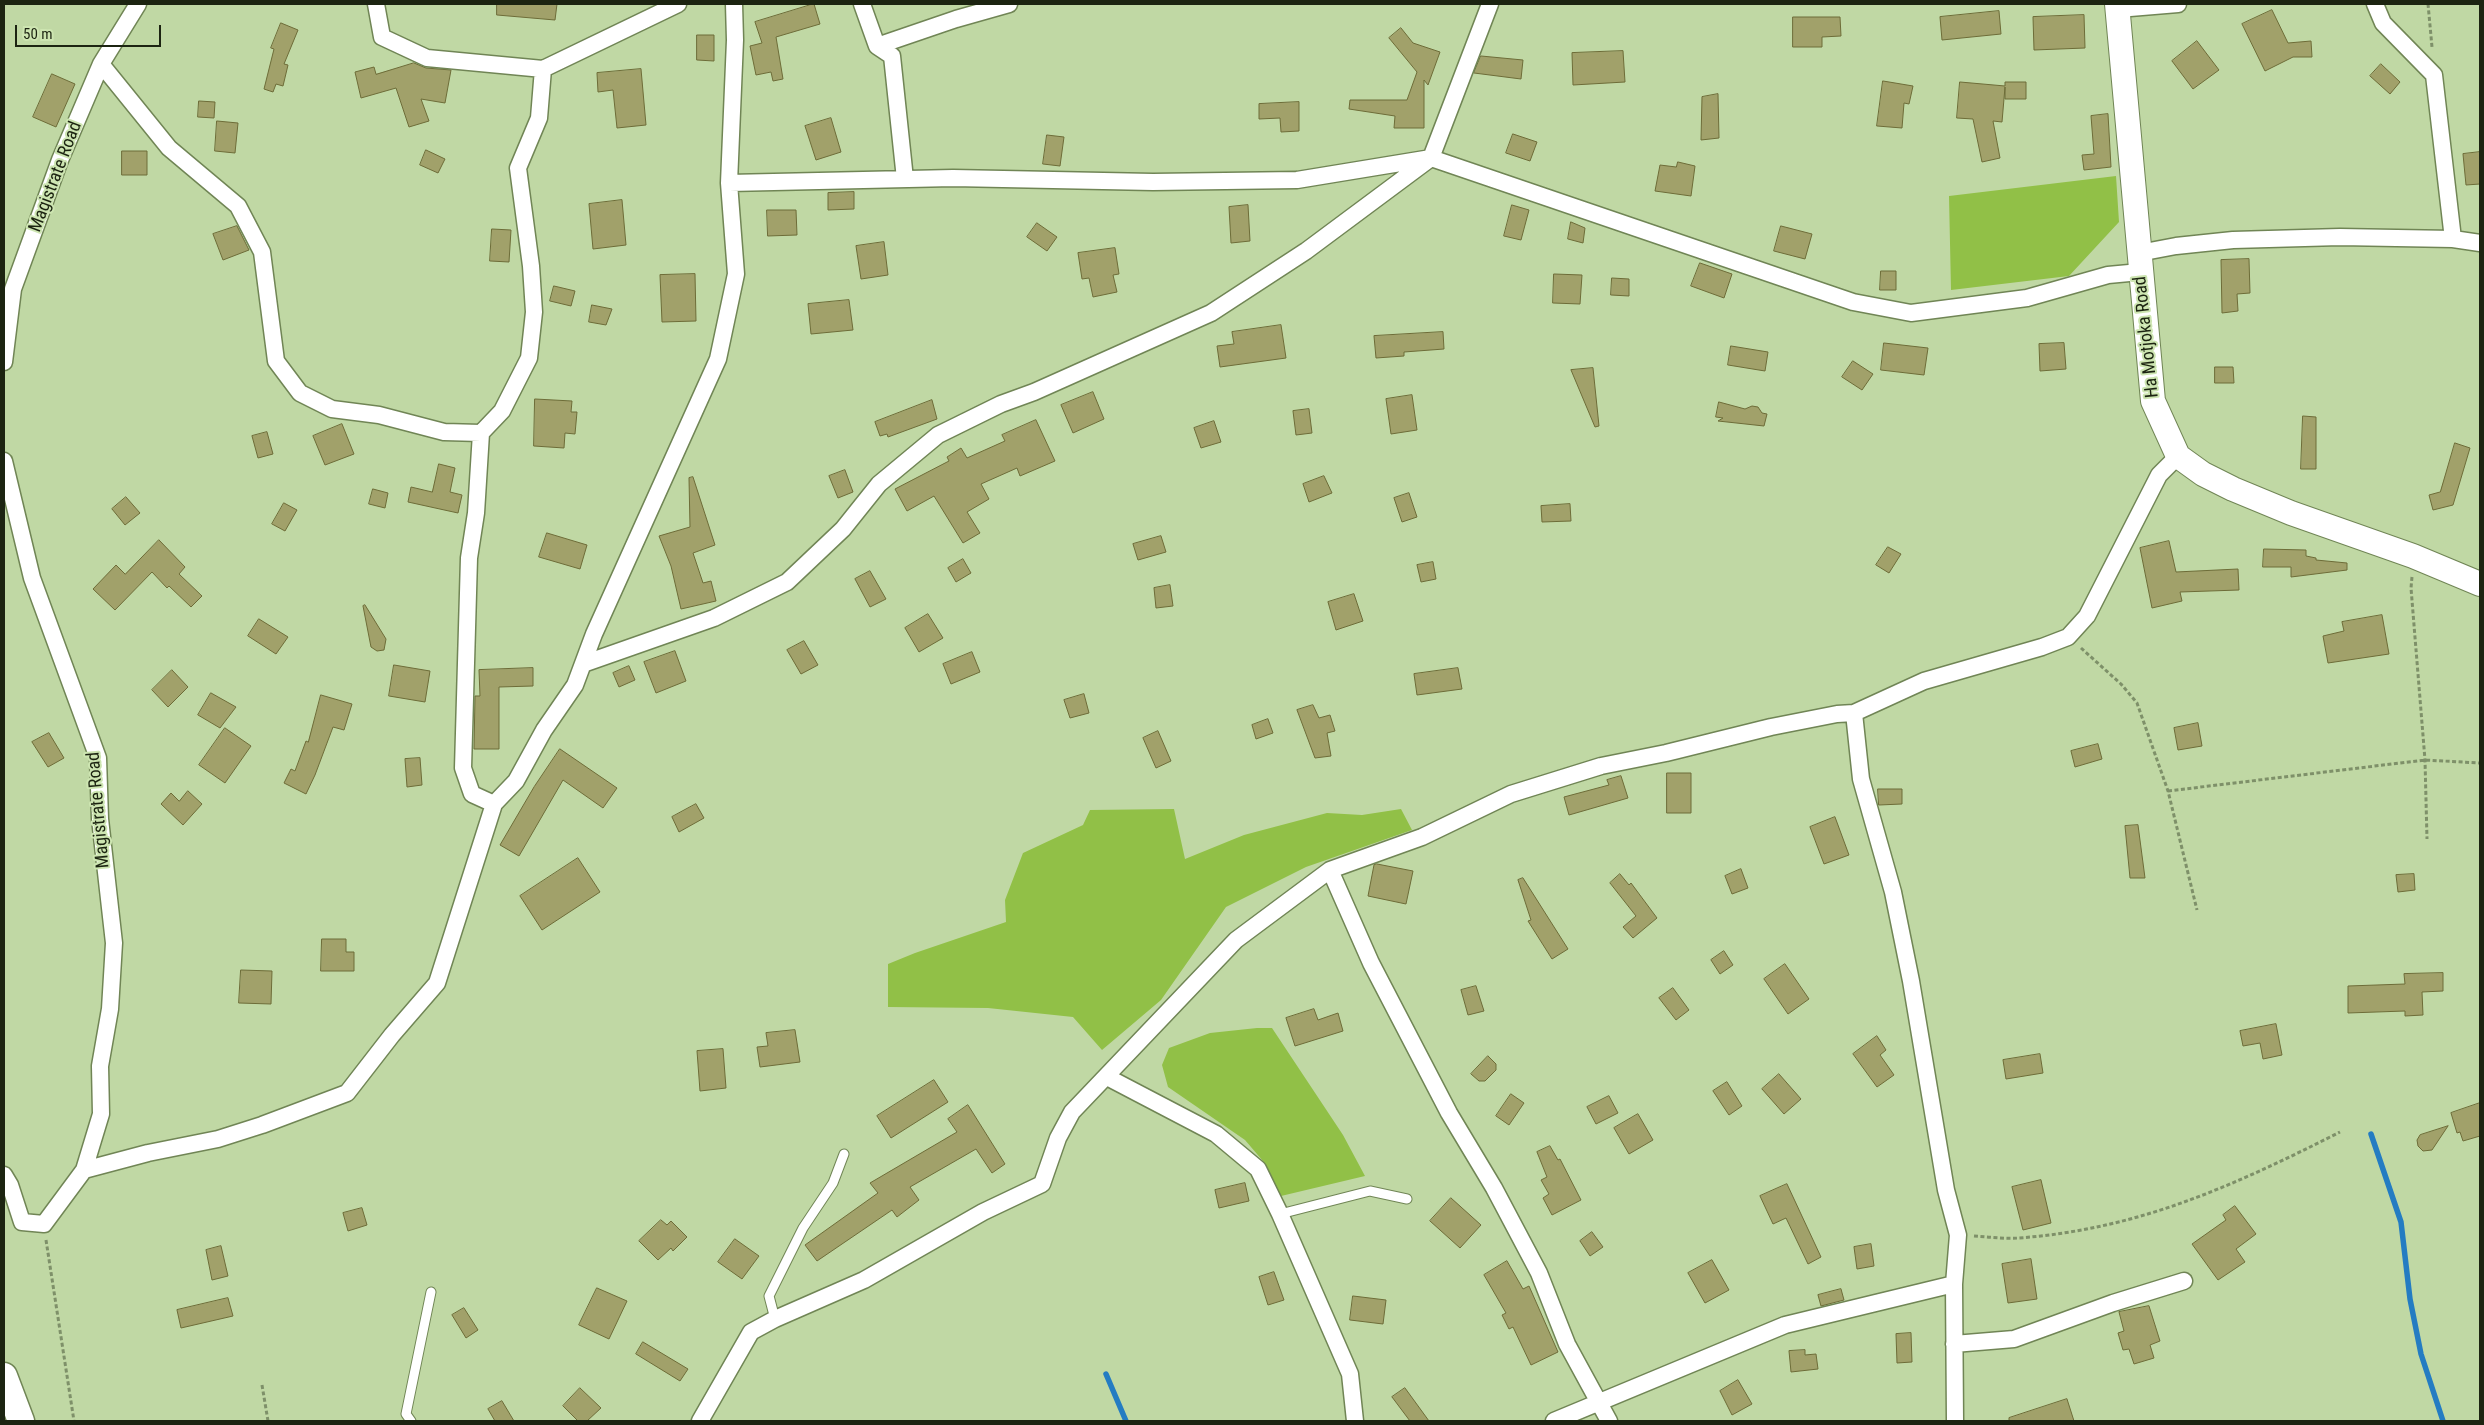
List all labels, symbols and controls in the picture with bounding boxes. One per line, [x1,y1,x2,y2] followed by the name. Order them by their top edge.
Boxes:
[18,15,164,47] scale bar
[23,25,53,43] text: 50 m
[25,119,87,235] street label: Magistrate Road
[2130,275,2164,399] street label: Ha Motjoka Road
[83,751,115,869] street label: Magistrate Road

